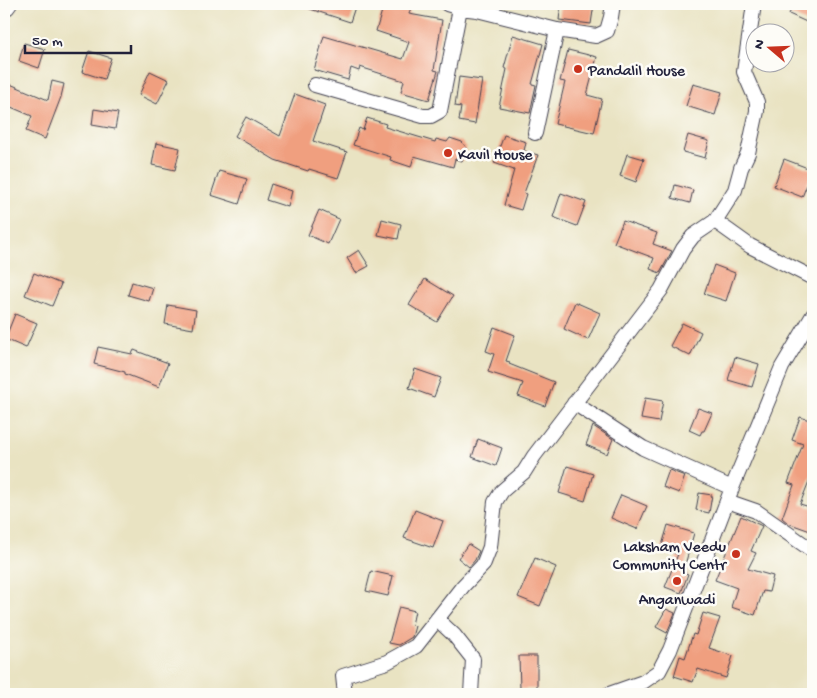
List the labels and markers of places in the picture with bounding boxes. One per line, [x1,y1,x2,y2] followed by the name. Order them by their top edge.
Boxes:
[572,63,584,75] marker: Pandalil House
[587,63,686,82] place label: Pandalil House
[442,147,454,159] marker: Kavil House
[458,147,533,166] place label: Kavil House
[613,539,727,576] place label: Laksham Veedu Community Centr
[730,548,742,560] marker: Laksham Veedu Community Centr
[671,575,683,587] marker: Anganwadi
[639,592,715,611] place label: Anganwadi

